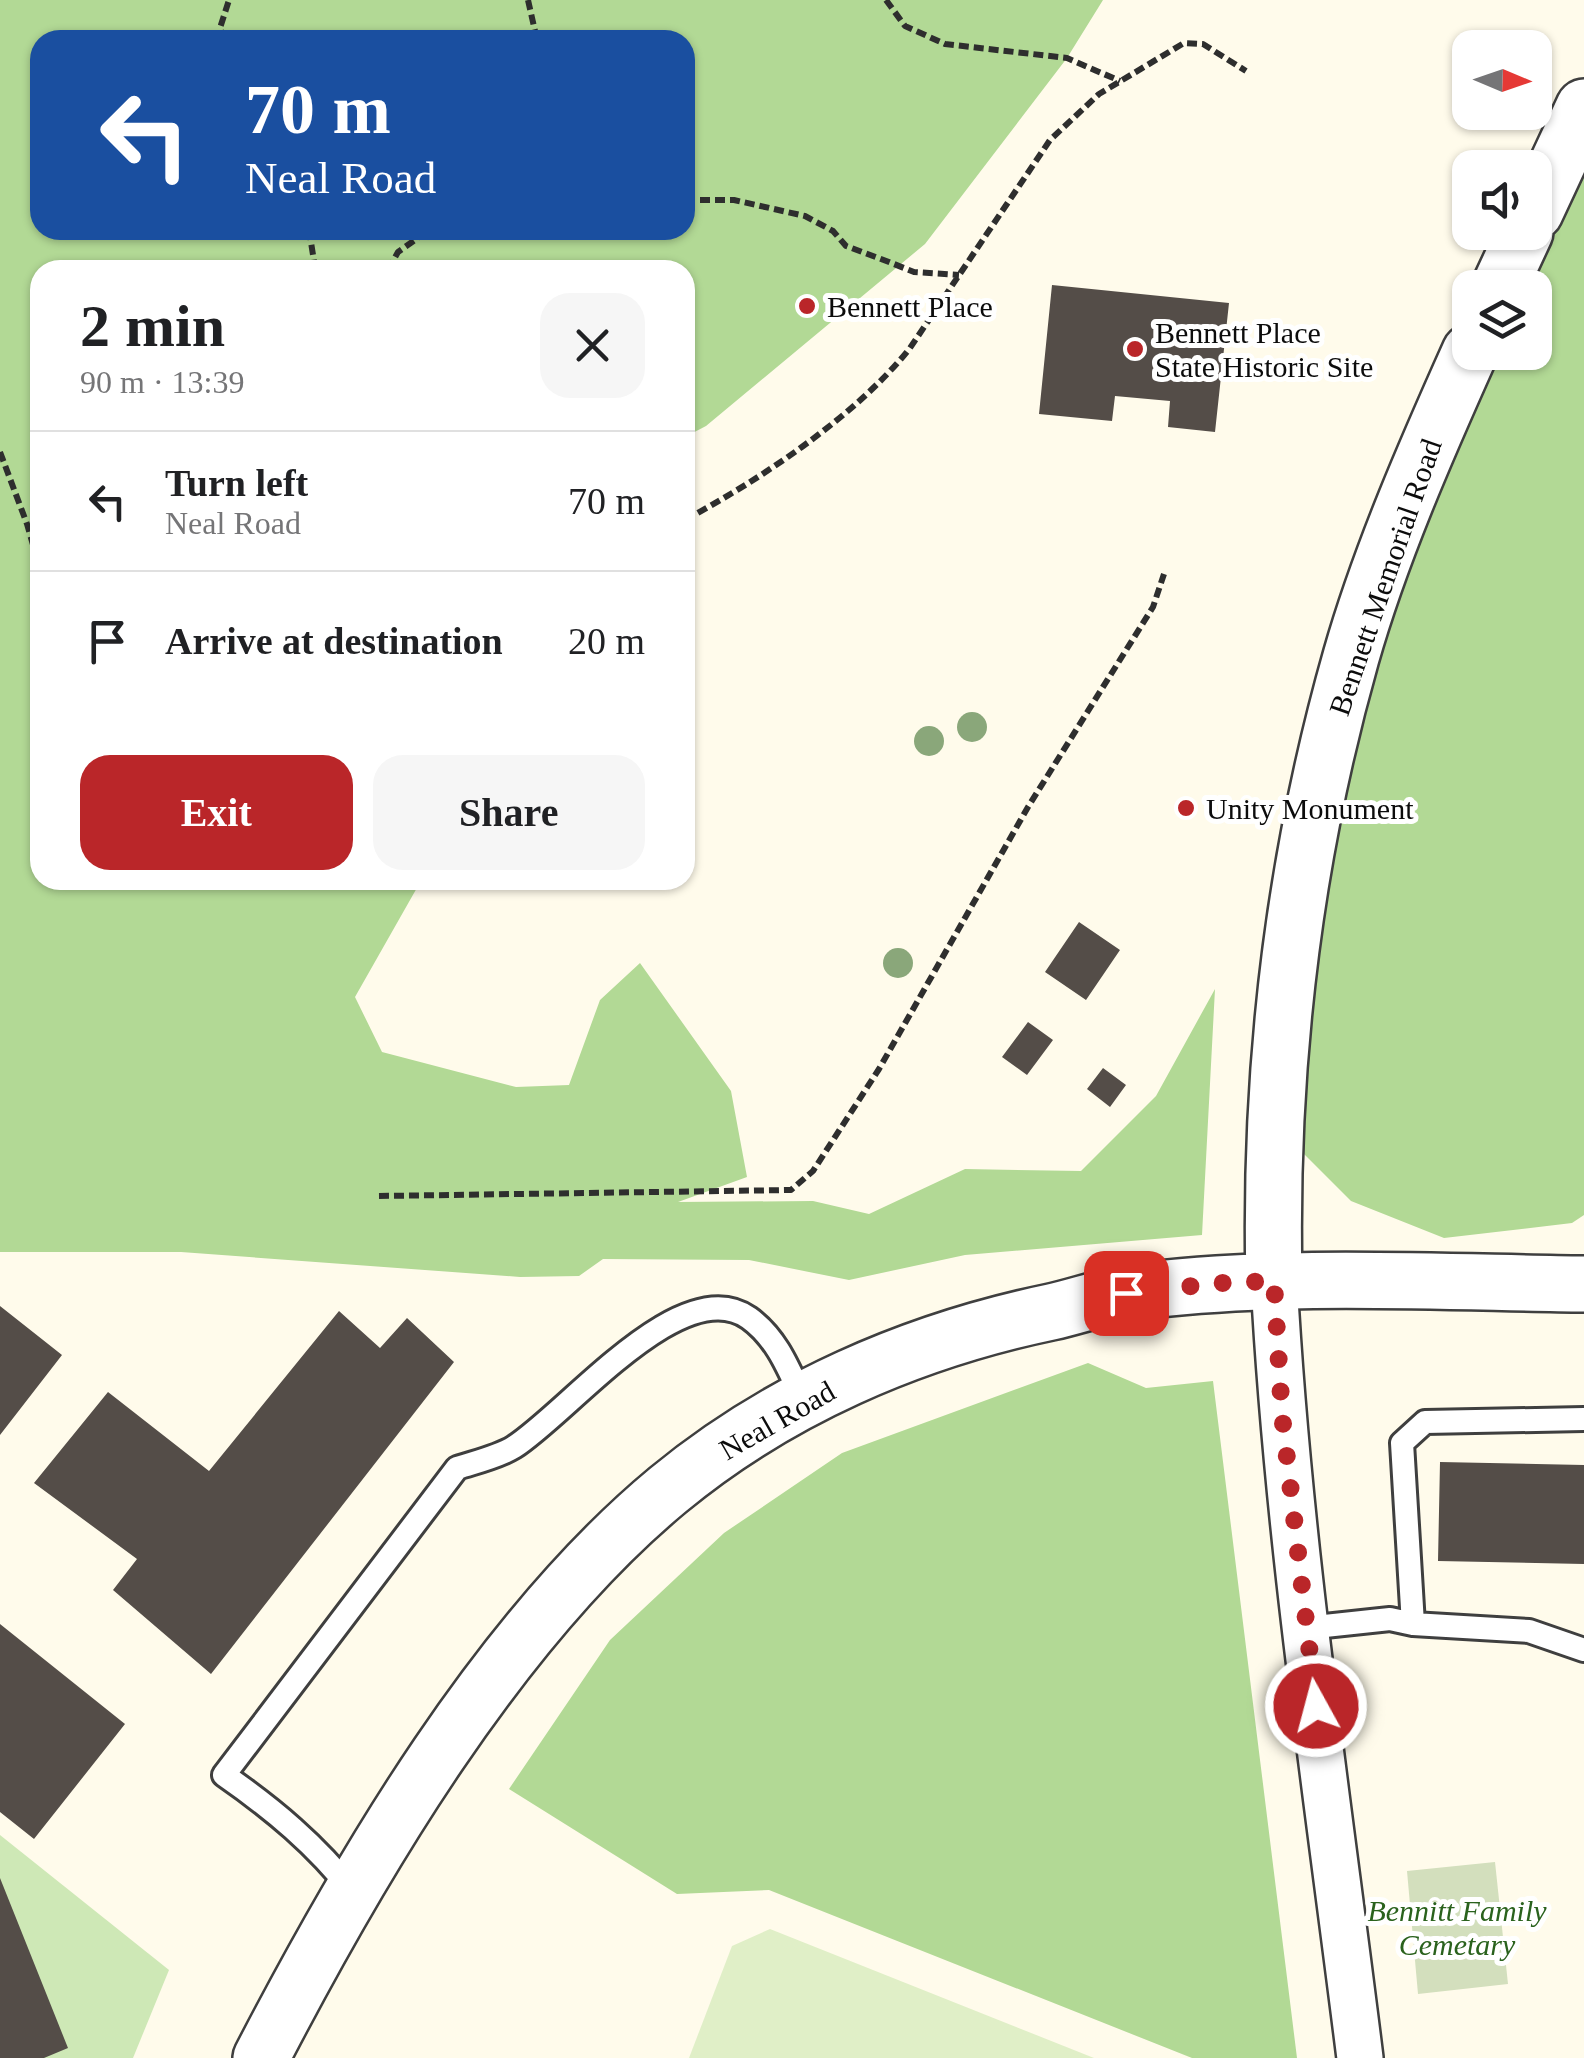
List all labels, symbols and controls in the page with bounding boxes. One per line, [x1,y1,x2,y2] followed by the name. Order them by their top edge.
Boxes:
[1452,30,1552,130] north arrow
[1452,30,1552,370] map controls
[80,70,210,200] icon: left
[245,71,391,148] text: 70 m
[1452,150,1552,250] button: sound
[245,153,436,203] text: Neal Road
[1452,270,1552,370] button: layers
[827,290,993,323] place label: Bennett Place
[80,293,225,359] text: 2 min
[540,293,645,398] button: close
[796,295,818,317] marker: Bennett Place
[1155,316,1373,383] place label: Bennett Place State Historic Site
[1124,338,1146,360] marker: Bennett Place State Historic Site
[80,364,244,400] text: 90 m · 13:39
[1322,435,1448,719] street label: Bennett Memorial Road
[165,462,308,504] text: Turn left
[80,474,135,529] icon: left
[568,480,645,522] text: 70 m
[165,505,301,541] text: Neal Road
[80,614,135,669] icon: arrive
[165,620,503,662] text: Arrive at destination
[568,620,645,662] text: 20 m
[80,755,353,870] button: Exit
[373,755,645,870] button: Share
[1206,792,1414,825] place label: Unity Monument
[1175,797,1197,819] marker: Unity Monument
[1084,1251,1169,1336] pin
[1099,1266,1154,1321] icon: arrive
[714,1374,840,1466] street label: Neal Road
[1264,1654,1368,1758] position arrow
[1367,1894,1547,1961] park label: Bennitt Family Cemetary

